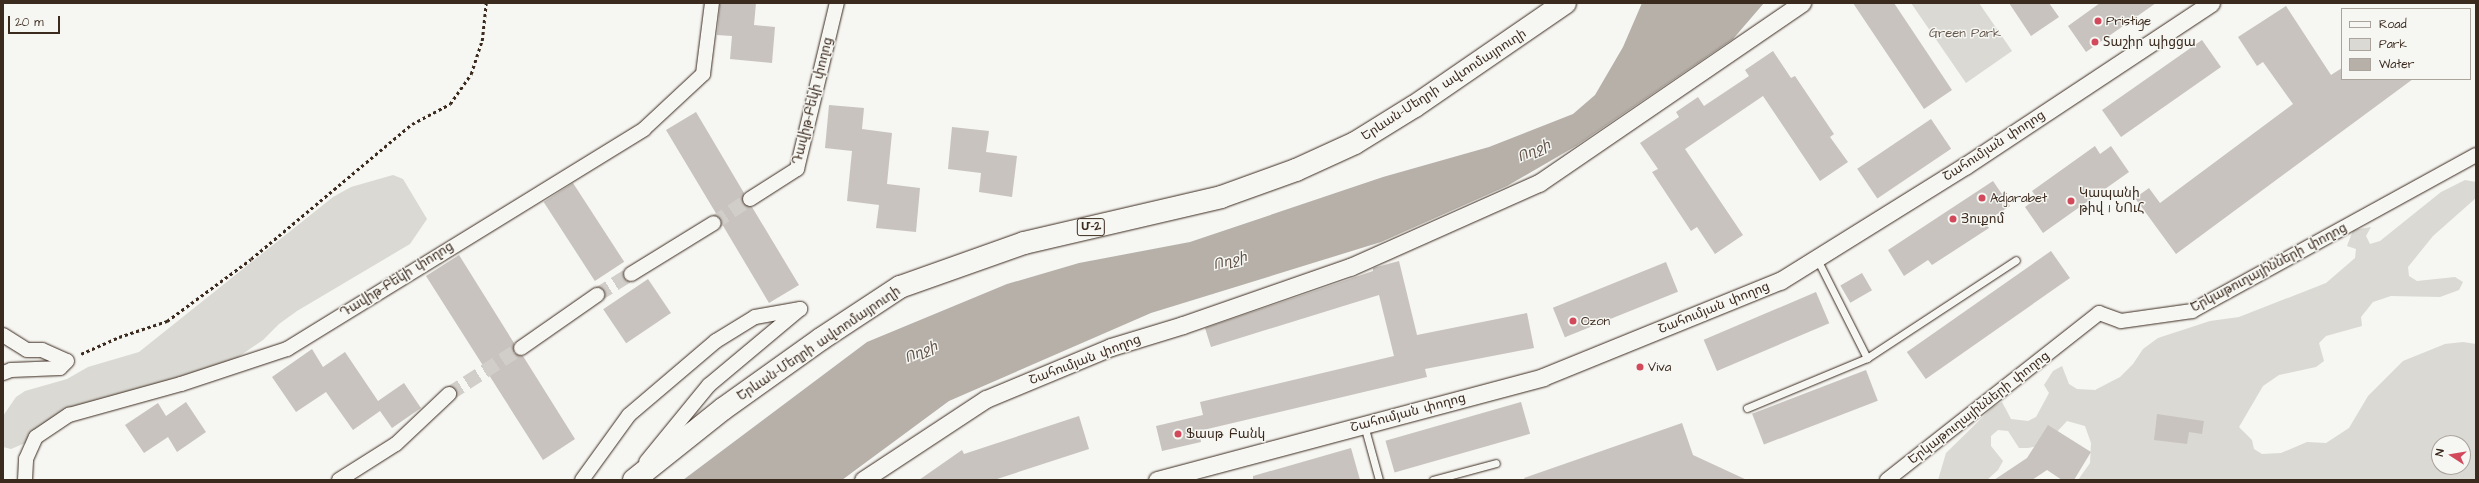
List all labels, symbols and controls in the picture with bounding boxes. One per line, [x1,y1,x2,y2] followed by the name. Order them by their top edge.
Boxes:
[10,8,62,34] scale bar
[2341,8,2471,80] legend
[2106,13,2151,29] place label: Pristige
[15,14,44,31] text: 20 m
[2093,16,2103,26] marker: Pristige
[2379,16,2407,33] text: Road
[1929,25,2001,41] park label: Green Park
[1359,26,1529,144] street label: Երևան-Մեղրի ավտոմայրուղի
[2103,34,2196,50] place label: Տաշիր պիցցա
[790,36,836,166] street label: Դավիթ-Բեկի փողոց
[2379,36,2407,53] text: Park
[2090,37,2100,47] marker: Տաշիր պիցցա
[2379,56,2414,73] text: Water
[1940,107,2048,185] street label: Շահումյան փողոց
[1515,136,1553,166] water label: Ողջի
[2079,186,2145,217] place label: Կապանի թիվ 1 ՆՈւՀ
[1990,190,2047,206] place label: Adjarabet
[1977,193,1987,203] marker: Adjarabet
[2066,196,2076,206] marker: Կապանի թիվ 1 ՆՈւՀ
[1961,211,2004,227] place label: Յուքոմ
[1948,214,1958,224] marker: Յուքոմ
[1076,217,1106,237] road number: Մ-2
[2188,220,2350,316] street label: Երկաթուղայինների փողոց
[337,239,457,321] street label: Դավիթ-Բեկի փողոց
[1211,248,1249,274] water label: Ողջի
[1656,279,1772,337] street label: Շահումյան փողոց
[734,283,904,405] street label: Երևան-Մեղրի ավտոմայրուղի
[1581,313,1610,329] place label: Ozon
[1568,316,1578,326] marker: Ozon
[1027,331,1143,389] street label: Շահումյան փողոց
[902,338,940,366] water label: Ողջի
[1905,348,2053,468] street label: Երկաթուղայինների փողոց
[1648,359,1671,375] place label: Viva
[1635,362,1645,372] marker: Viva
[1349,390,1467,436] street label: Շահումյան փողոց
[1186,426,1265,442] place label: Ֆասթ Բանկ
[1173,429,1183,439] marker: Ֆասթ Բանկ
[2431,435,2471,475] north arrow
[2432,448,2448,458] text: N

